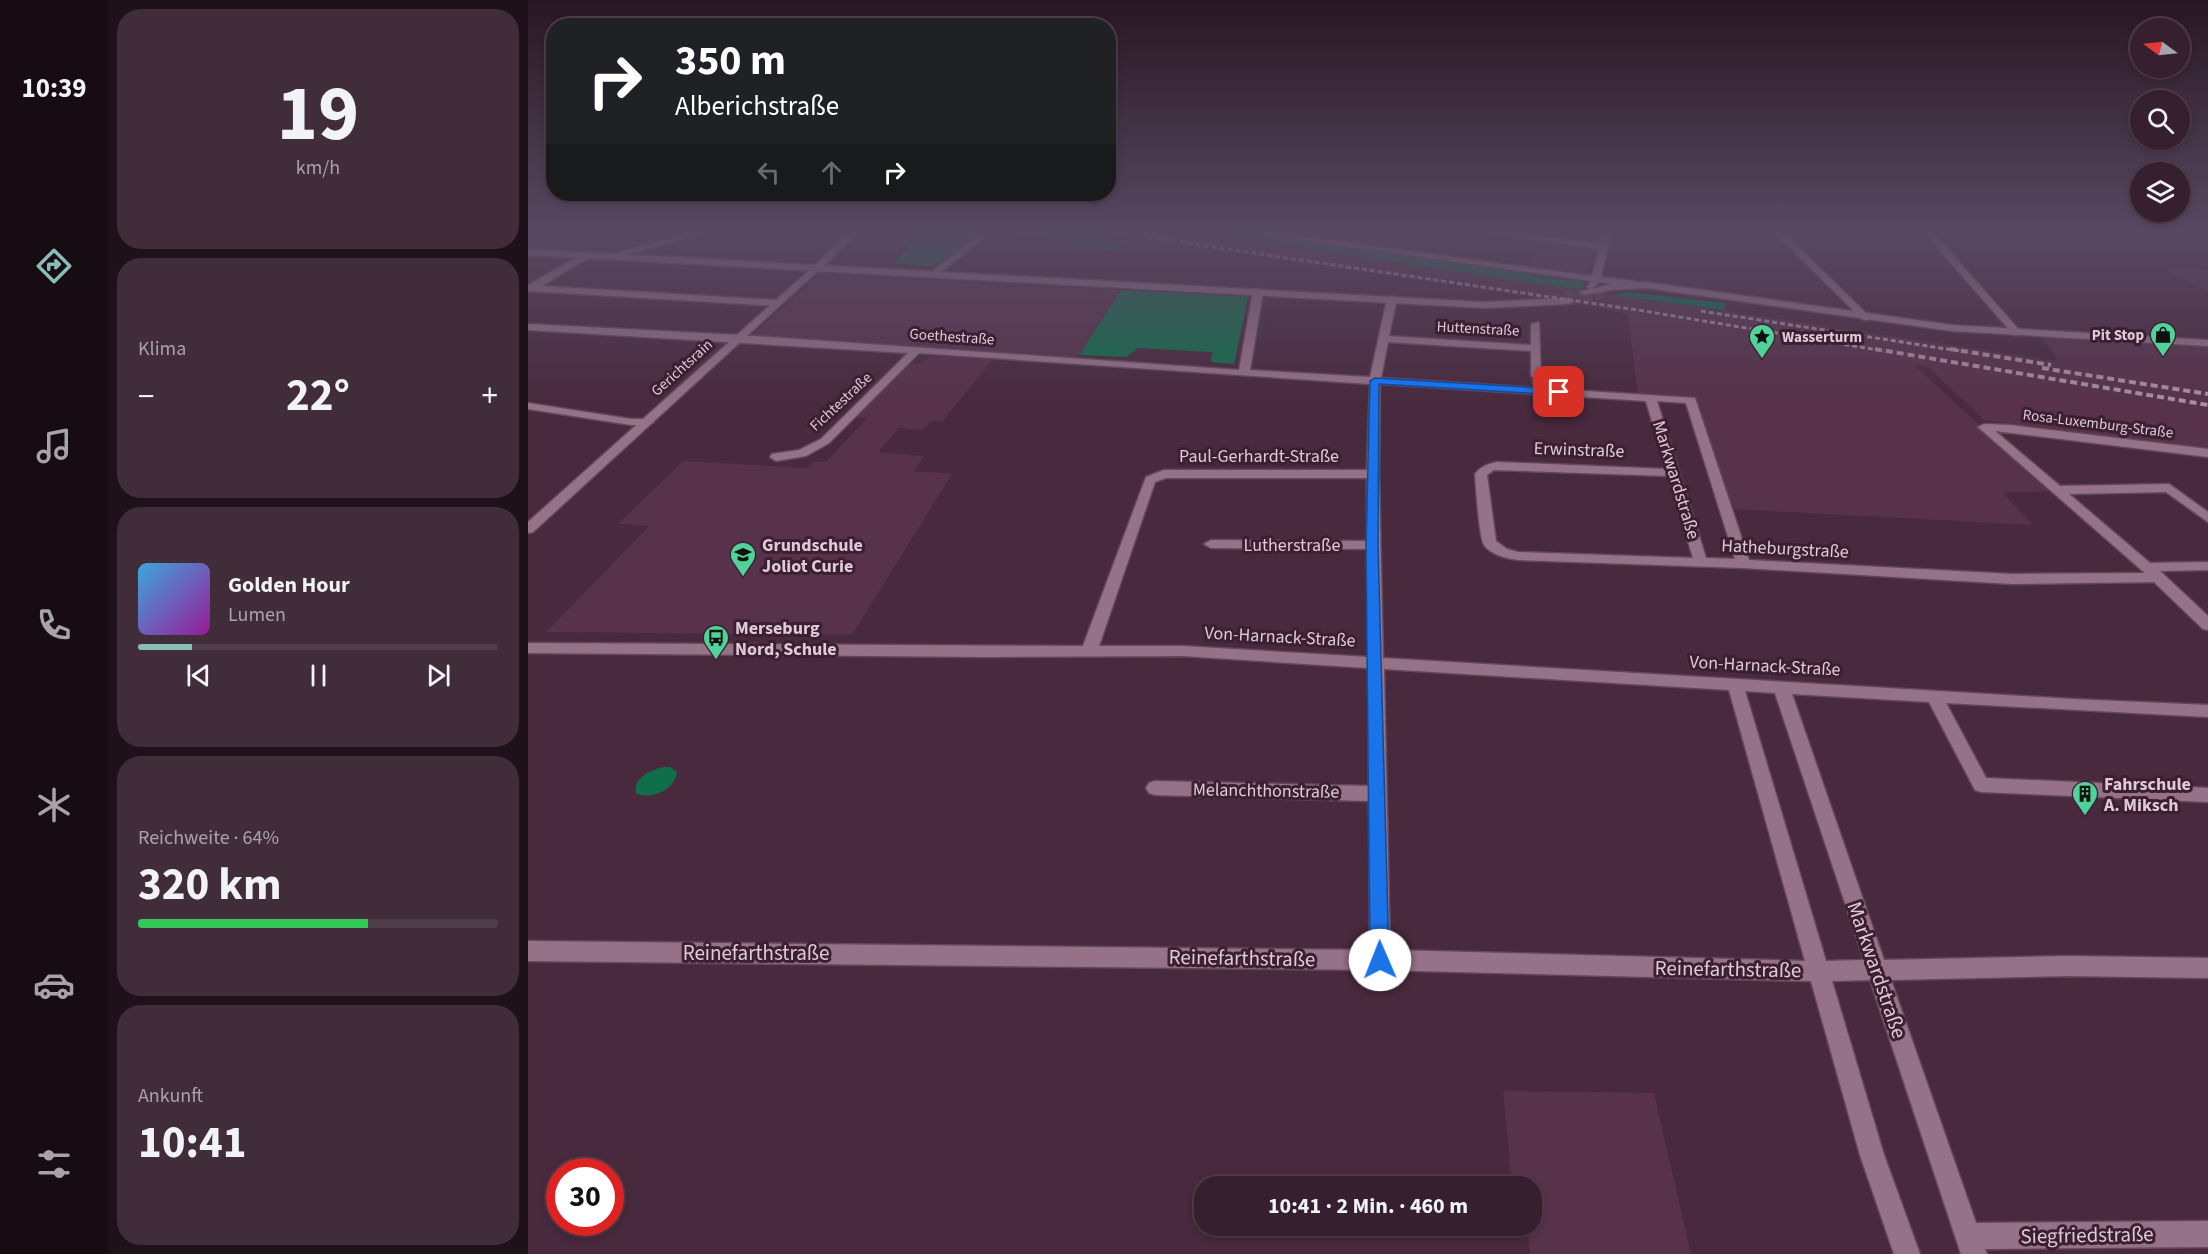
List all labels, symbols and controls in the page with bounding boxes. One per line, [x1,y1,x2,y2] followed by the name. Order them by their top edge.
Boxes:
[2130,18,2190,78] north arrow
[2130,18,2190,222] map controls
[675,31,786,91] text: 350 m
[576,42,654,120] icon: right
[277,59,359,170] text: 19
[21,69,87,108] text: 10:39
[675,87,839,126] text: Alberichstraße
[2130,90,2190,150] button: search
[296,154,340,182] text: km/h
[752,156,785,189] icon: left
[815,156,848,189] icon: ahead
[878,156,911,189] icon: right
[2130,162,2190,222] button: layers
[33,245,75,287] icon: directions
[1436,316,1520,342] street label: Huttenstraße
[2148,320,2178,358] shop icon: Pit Stop
[1747,322,1777,360] place icon: Wasserturm
[909,324,995,350] street label: Goethestraße
[2092,325,2144,346] place label: Pit Stop
[1782,327,1862,348] place label: Wasserturm
[138,335,186,363] text: Klima
[647,335,717,401] street label: Gerichtsrain
[286,364,350,428] text: 22°
[1533,366,1584,417] pin
[805,368,877,436] street label: Fichtestraße
[138,373,154,420] text: −
[482,373,498,420] text: +
[1542,375,1575,408] icon: arrive
[2022,404,2174,444] street label: Rosa-Luxemburg-Straße
[1646,418,1706,542] street label: Markwardstraße
[33,425,75,467] icon: music
[1533,436,1625,464] street label: Erwinstraße
[1179,444,1339,469] street label: Paul-Gerhardt-Straße
[762,533,863,579] place label: Grundschule Joliot Curie
[1244,533,1340,558] street label: Lutherstraße
[1721,533,1849,565] street label: Hatheburgstraße
[728,540,758,578] school or university icon: Grundschule Joliot Curie
[228,569,350,601] text: Golden Hour
[228,601,286,629] text: Lumen
[33,604,75,646] icon: phone
[735,616,837,662] place label: Merseburg Nord, Schule
[1204,621,1356,653] street label: Von-Harnack-Straße
[701,623,731,661] bus stop icon: Merseburg Nord, Schule
[1689,650,1841,682] street label: Von-Harnack-Straße
[182,659,215,692] icon: previous
[302,659,335,692] icon: pause
[422,659,455,692] icon: next
[2103,772,2191,818] place label: Fahrschule A. Miksch
[1193,777,1340,805] street label: Melanchthonstraße
[2070,779,2100,817] building icon: Fahrschule A. Miksch
[33,784,75,826] icon: climate
[138,824,279,852] text: Reichweite · 64%
[138,853,282,917] text: 320 km
[1840,897,1914,1043] street label: Markwardstraße
[1348,928,1412,992] position arrow
[683,938,829,968] street label: Reinefarthstraße
[1168,942,1316,974] street label: Reinefarthstraße
[1654,953,1802,985] street label: Reinefarthstraße
[33,964,75,1006] icon: car
[138,1082,203,1110] text: Ankunft
[138,1111,247,1175] text: 10:41
[33,1143,75,1185] icon: filters
[546,1158,624,1236] speed limit sign: 30
[1268,1190,1468,1222] text: 10:41 · 2 Min. · 460 m
[2020,1219,2154,1251] street label: Siegfriedstraße

